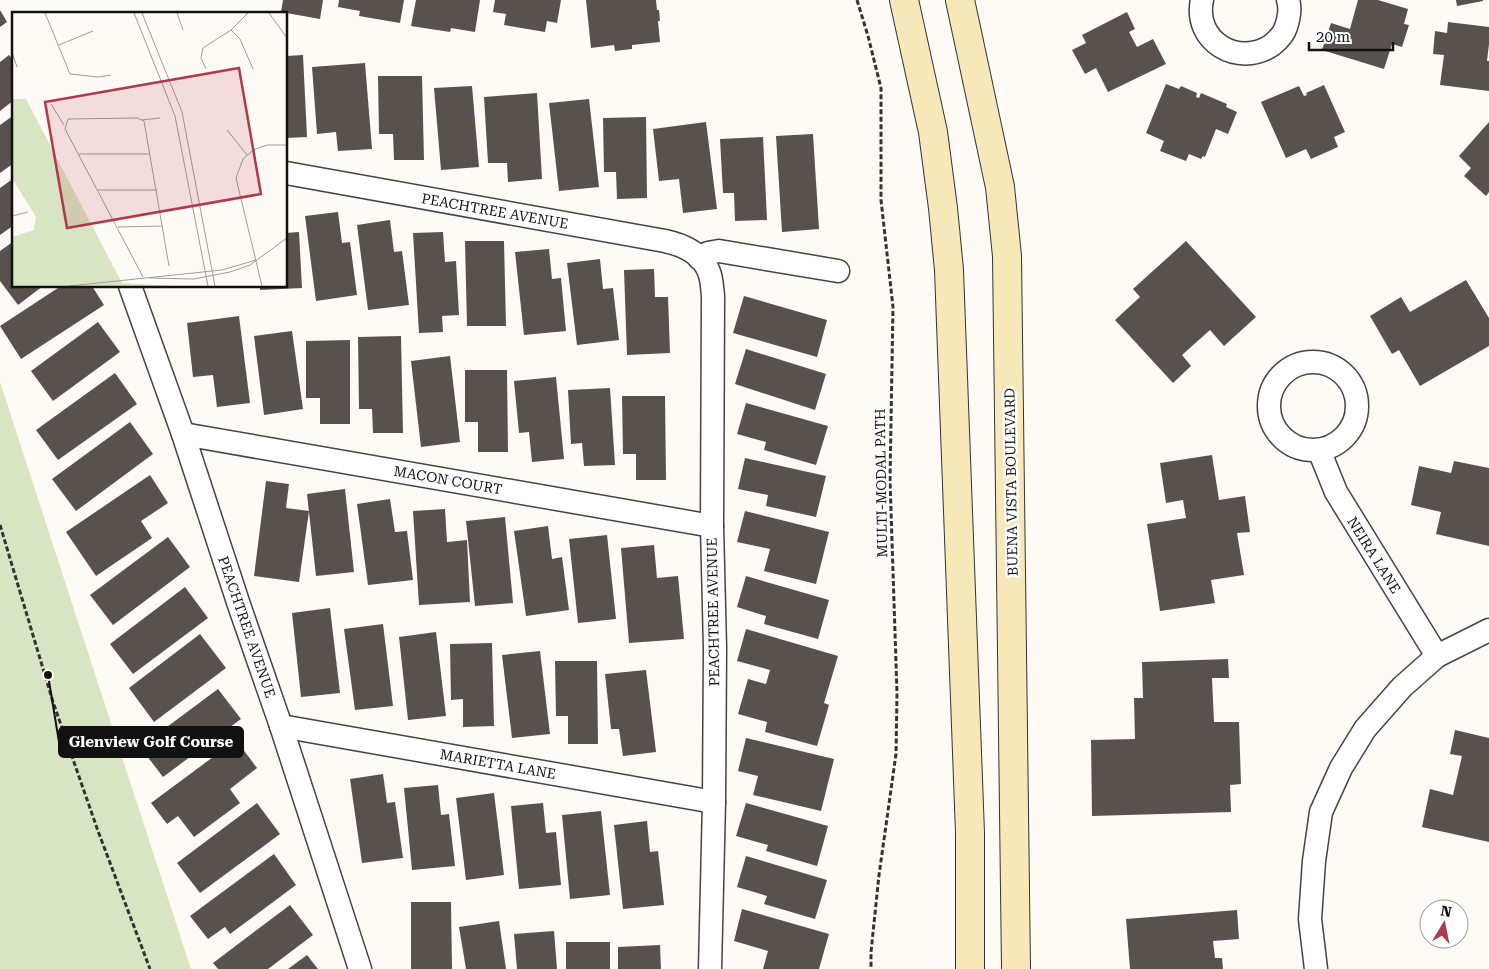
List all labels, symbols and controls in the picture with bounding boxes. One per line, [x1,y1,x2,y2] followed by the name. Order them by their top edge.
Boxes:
[12,12,288,288] inset map
[1309,20,1393,52] scale bar
[1316,28,1351,46] text: 20 m
[420,190,570,232] street label: PEACHTREE AVENUE
[1001,388,1021,576] street label: BUENA VISTA BOULEVARD
[872,408,890,558] street label: MULTI-MODAL PATH
[392,463,504,497] street label: MACON COURT
[1344,514,1404,596] street label: NEIRA LANE
[704,537,722,687] street label: PEACHTREE AVENUE
[215,554,279,700] street label: PEACHTREE AVENUE
[59,727,243,757] callout: Glenview Golf Course
[69,733,233,751] text: Glenview Golf Course
[439,746,557,782] street label: MARIETTA LANE
[1419,899,1469,949] north arrow
[1440,902,1453,920] text: N

